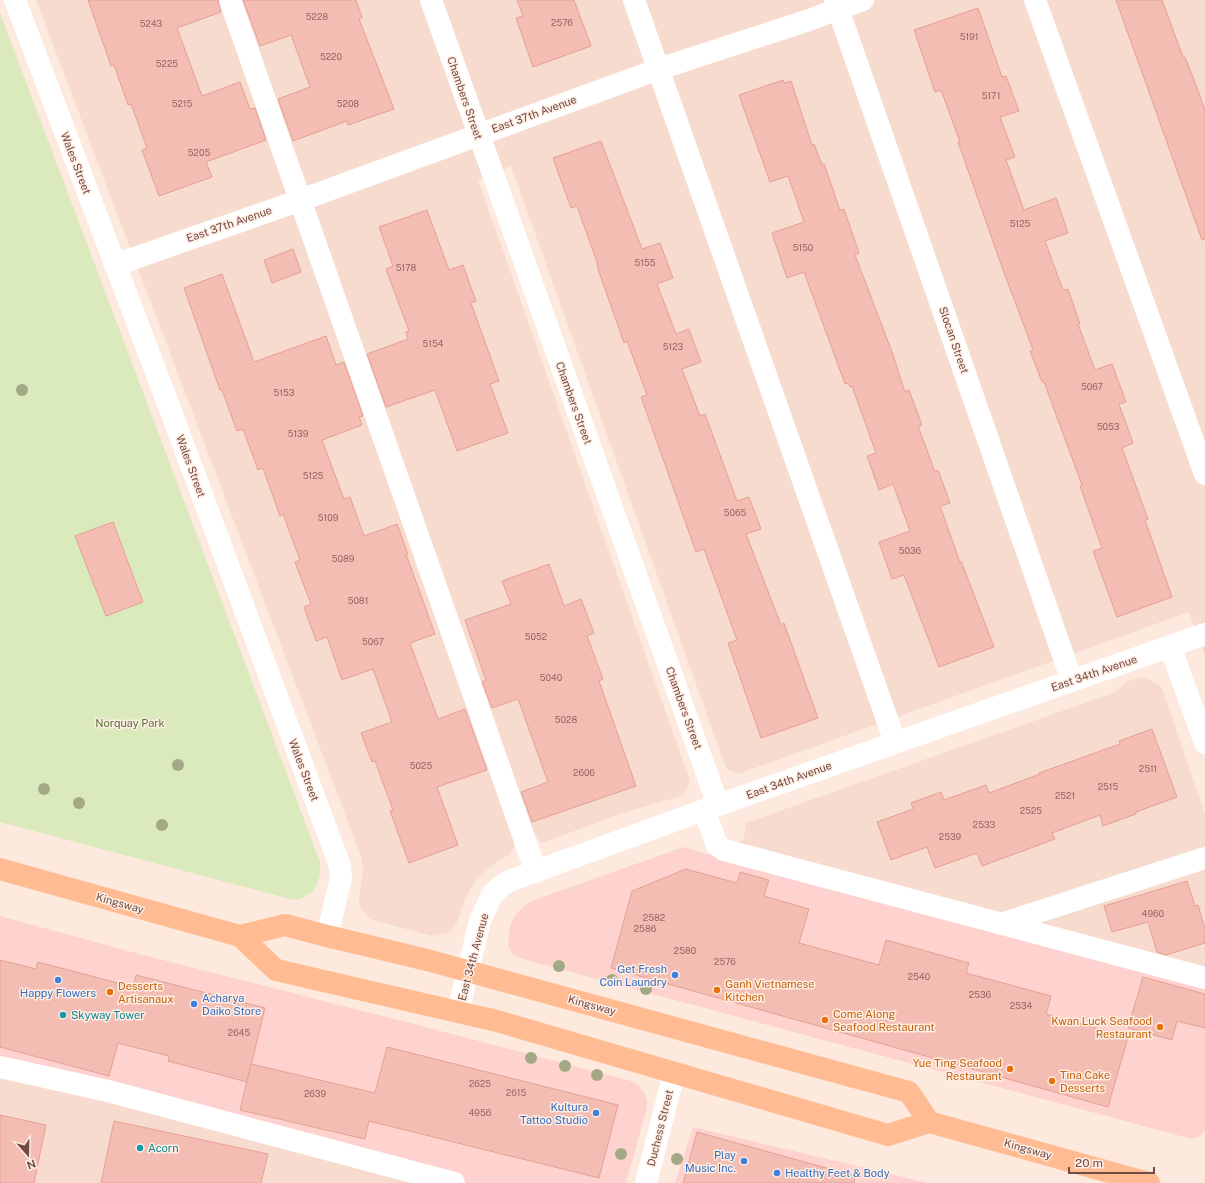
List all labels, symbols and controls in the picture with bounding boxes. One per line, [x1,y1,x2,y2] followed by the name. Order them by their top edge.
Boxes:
[306,11,328,22] house number: 5228
[551,17,573,28] house number: 2576
[140,18,163,29] house number: 5243
[960,31,978,42] house number: 5191
[320,51,342,62] house number: 5220
[445,55,485,141] street label: Chambers Street
[156,58,178,69] house number: 5225
[982,90,1000,101] house number: 5171
[490,93,578,135] street label: East 37th Avenue
[172,98,193,109] house number: 5215
[337,98,359,109] house number: 5208
[59,130,93,196] street label: Wales Street
[188,147,210,158] house number: 5205
[185,204,273,244] street label: East 37th Avenue
[1010,218,1031,229] house number: 5125
[793,242,814,253] house number: 5150
[635,257,656,268] house number: 5155
[396,262,416,273] house number: 5178
[937,305,971,375] street label: Slocan Street
[423,338,444,349] house number: 5154
[663,341,684,352] house number: 5123
[554,360,594,446] street label: Chambers Street
[1081,381,1103,392] house number: 5067
[274,387,295,398] house number: 5153
[1097,421,1120,432] house number: 5053
[288,428,309,439] house number: 5139
[174,433,208,499] street label: Wales Street
[303,470,324,481] house number: 5125
[724,507,747,518] house number: 5065
[318,512,339,523] house number: 5109
[899,545,922,556] house number: 5036
[332,553,355,564] house number: 5089
[348,595,368,606] house number: 5081
[525,631,547,642] house number: 5052
[362,636,384,647] house number: 5067
[1049,653,1139,693] street label: East 34th Avenue
[664,665,704,751] street label: Chambers Street
[540,672,563,683] house number: 5040
[555,714,577,725] house number: 5028
[95,717,165,729] park label: Norquay Park
[287,737,321,803] street label: Wales Street
[745,759,833,801] street label: East 34th Avenue
[410,760,432,771] house number: 5025
[1139,763,1157,774] house number: 2511
[573,767,595,778] house number: 2606
[1098,781,1119,792] house number: 2515
[1055,790,1075,801] house number: 2521
[1020,805,1042,816] house number: 2525
[973,819,996,830] house number: 2533
[939,831,962,842] house number: 2539
[95,890,145,916] street label: Kingsway
[1142,908,1165,919] house number: 4960
[456,912,490,1002] street label: East 34th Avenue
[643,912,665,923] house number: 2582
[634,923,657,934] house number: 2586
[674,945,697,956] house number: 2580
[714,956,736,967] house number: 2576
[599,963,667,988] place label: Get Fresh Coin Laundry
[670,970,680,980] marker: Get Fresh Coin Laundry
[908,971,931,982] house number: 2540
[53,975,63,985] marker: Happy Flowers
[725,978,815,1003] place label: Ganh Vietnamese Kitchen
[118,980,174,1005] place label: Desserts Artisanaux
[712,985,722,995] marker: Ganh Vietnamese Kitchen
[20,987,97,999] place label: Happy Flowers
[105,987,115,997] marker: Desserts Artisanaux
[969,989,992,1000] house number: 2536
[202,992,261,1017] place label: Acharya Daiko Store
[567,993,617,1017] street label: Kingsway
[189,999,199,1009] marker: Acharya Daiko Store
[1010,1000,1033,1011] house number: 2534
[833,1008,935,1033] place label: Come Along Seafood Restaurant
[71,1009,144,1021] place label: Skyway Tower
[58,1010,68,1020] marker: Skyway Tower
[820,1015,830,1025] marker: Come Along Seafood Restaurant
[1051,1015,1152,1040] place label: Kwan Luck Seafood Restaurant
[1155,1022,1165,1032] marker: Kwan Luck Seafood Restaurant
[228,1027,250,1038] house number: 2645
[913,1057,1002,1082] place label: Yue Ting Seafood Restaurant
[1005,1064,1015,1074] marker: Yue Ting Seafood Restaurant
[1060,1069,1110,1094] place label: Tina Cake Desserts
[1047,1076,1057,1086] marker: Tina Cake Desserts
[469,1078,491,1089] house number: 2625
[506,1087,526,1098] house number: 2615
[304,1088,326,1099] house number: 2639
[645,1089,675,1167] street label: Duchess Street
[520,1101,588,1126] place label: Kultura Tattoo Studio
[469,1107,492,1118] house number: 4956
[591,1108,601,1118] marker: Kultura Tattoo Studio
[8,1135,48,1175] north arrow
[1003,1136,1053,1162] street label: Kingsway
[148,1142,178,1154] place label: Acorn
[135,1143,145,1153] marker: Acorn
[685,1149,736,1174] place label: Play Music Inc.
[1069,1149,1154,1175] scale bar
[739,1156,749,1166] marker: Play Music Inc.
[1075,1156,1103,1170] text: 20 m
[25,1157,38,1172] text: N
[785,1167,890,1179] place label: Healthy Feet & Body
[772,1168,782,1178] marker: Healthy Feet & Body

